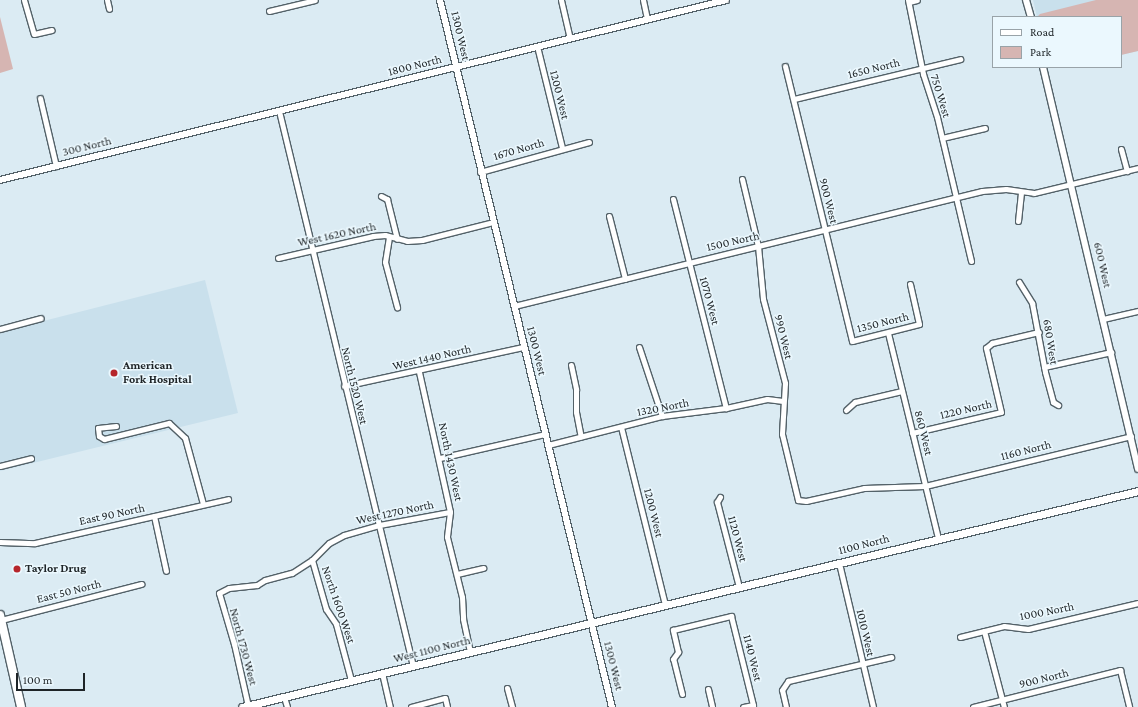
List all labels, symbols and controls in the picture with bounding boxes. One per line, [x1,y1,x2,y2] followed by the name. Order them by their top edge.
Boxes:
[447,10,473,62] street label: 1300 West
[992,16,1122,68] legend
[1030,25,1054,39] text: Road
[1030,45,1051,59] text: Park
[387,52,443,80] street label: 1800 North
[847,56,901,82] street label: 1650 North
[546,69,572,121] street label: 1200 West
[927,73,953,119] street label: 750 West
[61,134,113,160] street label: 300 North
[492,136,546,164] street label: 1670 North
[815,177,841,225] street label: 900 West
[296,220,378,250] street label: West 1620 North
[705,229,761,255] street label: 1500 North
[1090,241,1114,289] street label: 600 West
[696,275,722,327] street label: 1070 West
[856,310,910,336] street label: 1350 North
[770,313,796,361] street label: 990 West
[1039,318,1061,366] street label: 680 West
[523,325,549,377] street label: 1300 West
[391,342,473,374] street label: West 1440 North
[337,346,371,426] street label: North 1520 West
[123,359,192,387] place label: American Fork Hospital
[108,367,120,379] marker: American Fork Hospital
[636,396,690,420] street label: 1320 North
[939,397,993,423] street label: 1220 North
[910,409,936,457] street label: 860 West
[435,421,465,503] street label: North 1430 West
[999,438,1053,464] street label: 1160 North
[640,487,666,539] street label: 1200 West
[355,498,435,528] street label: West 1270 North
[78,501,146,529] street label: East 90 North
[724,514,750,564] street label: 1120 West
[837,532,891,558] street label: 1100 North
[25,562,86,576] place label: Taylor Drug
[12,564,22,574] marker: Taylor Drug
[318,564,358,646] street label: North 1600 West
[35,577,103,607] street label: East 50 North
[1019,600,1075,624] street label: 1000 North
[226,607,260,687] street label: North 1730 West
[853,608,877,658] street label: 1010 West
[392,633,472,667] street label: West 1100 North
[739,633,765,683] street label: 1140 West
[600,640,626,692] street label: 1300 West
[18,665,87,691] scale bar
[1018,666,1070,692] street label: 900 North
[23,673,52,687] text: 100 m

